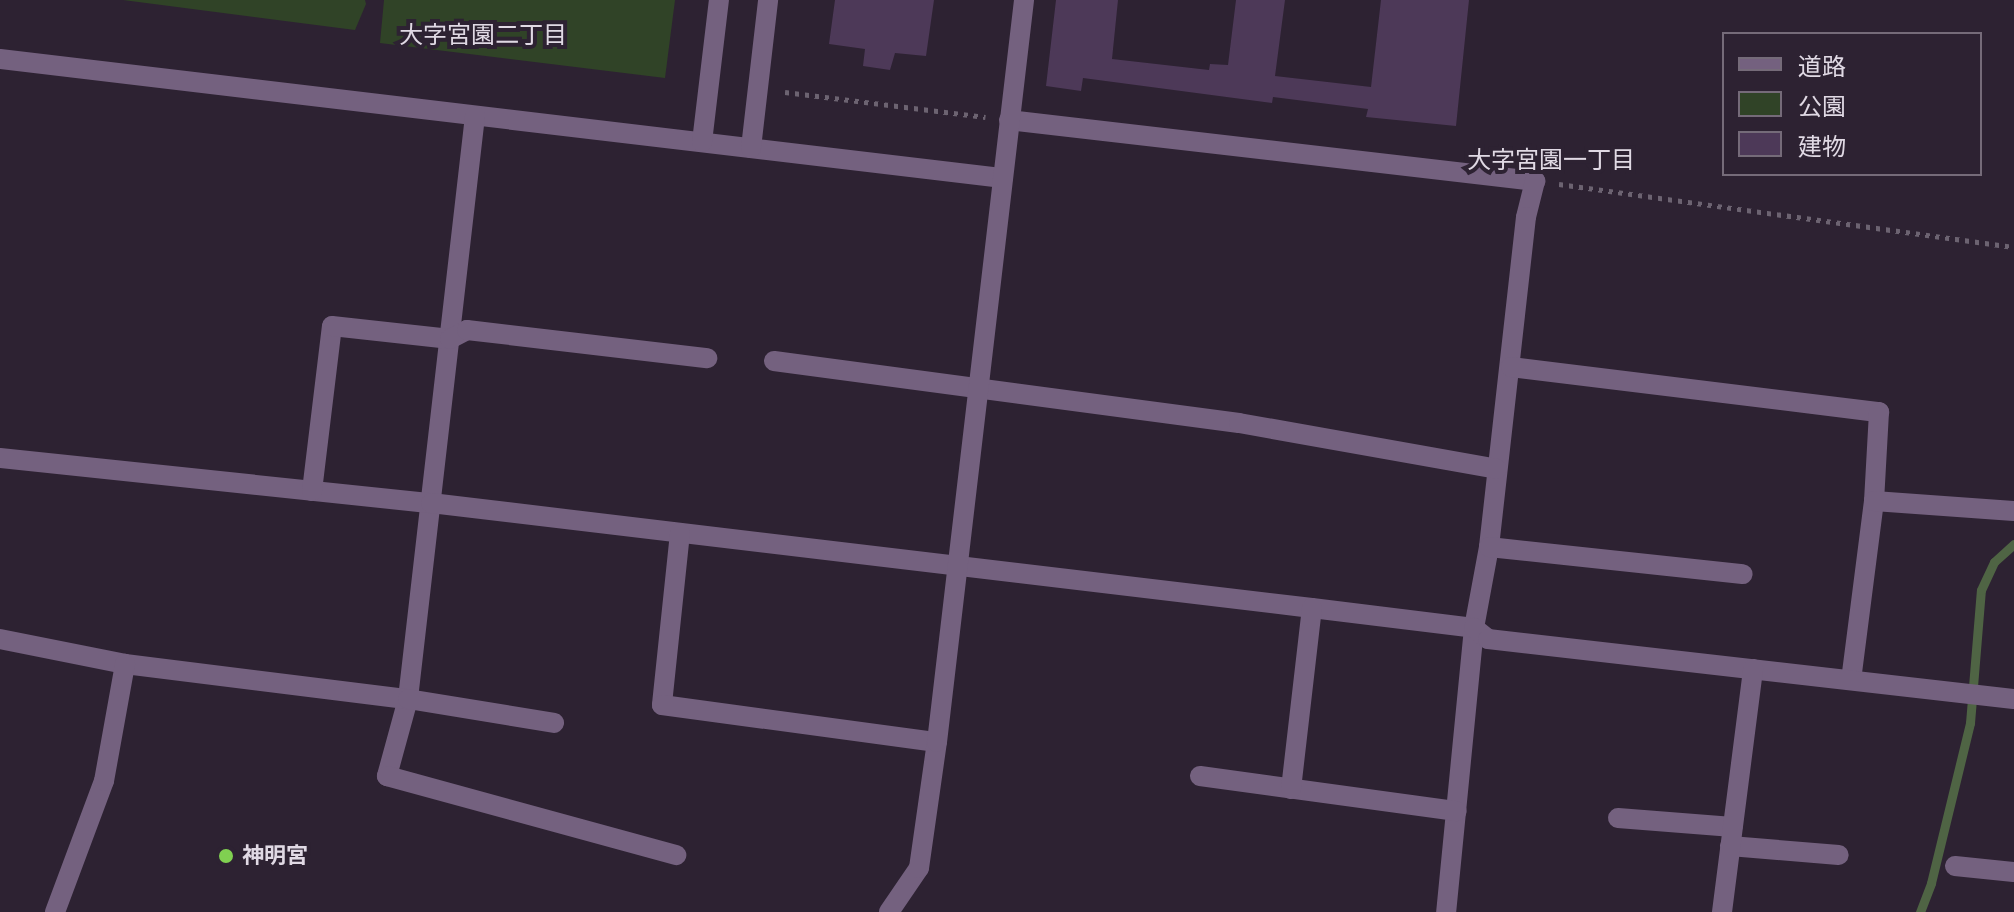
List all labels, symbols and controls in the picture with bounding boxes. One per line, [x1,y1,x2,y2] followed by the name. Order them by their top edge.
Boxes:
[399,21,567,49] district label: 大字宮園二丁目
[1722,32,1982,176] legend
[1798,52,1846,81] text: 道路
[1798,92,1846,121] text: 公園
[1798,132,1846,161] text: 建物
[1467,146,1635,174] district label: 大字宮園一丁目
[242,843,308,869] place label: 神明宮
[217,847,235,865] marker: 神明宮

